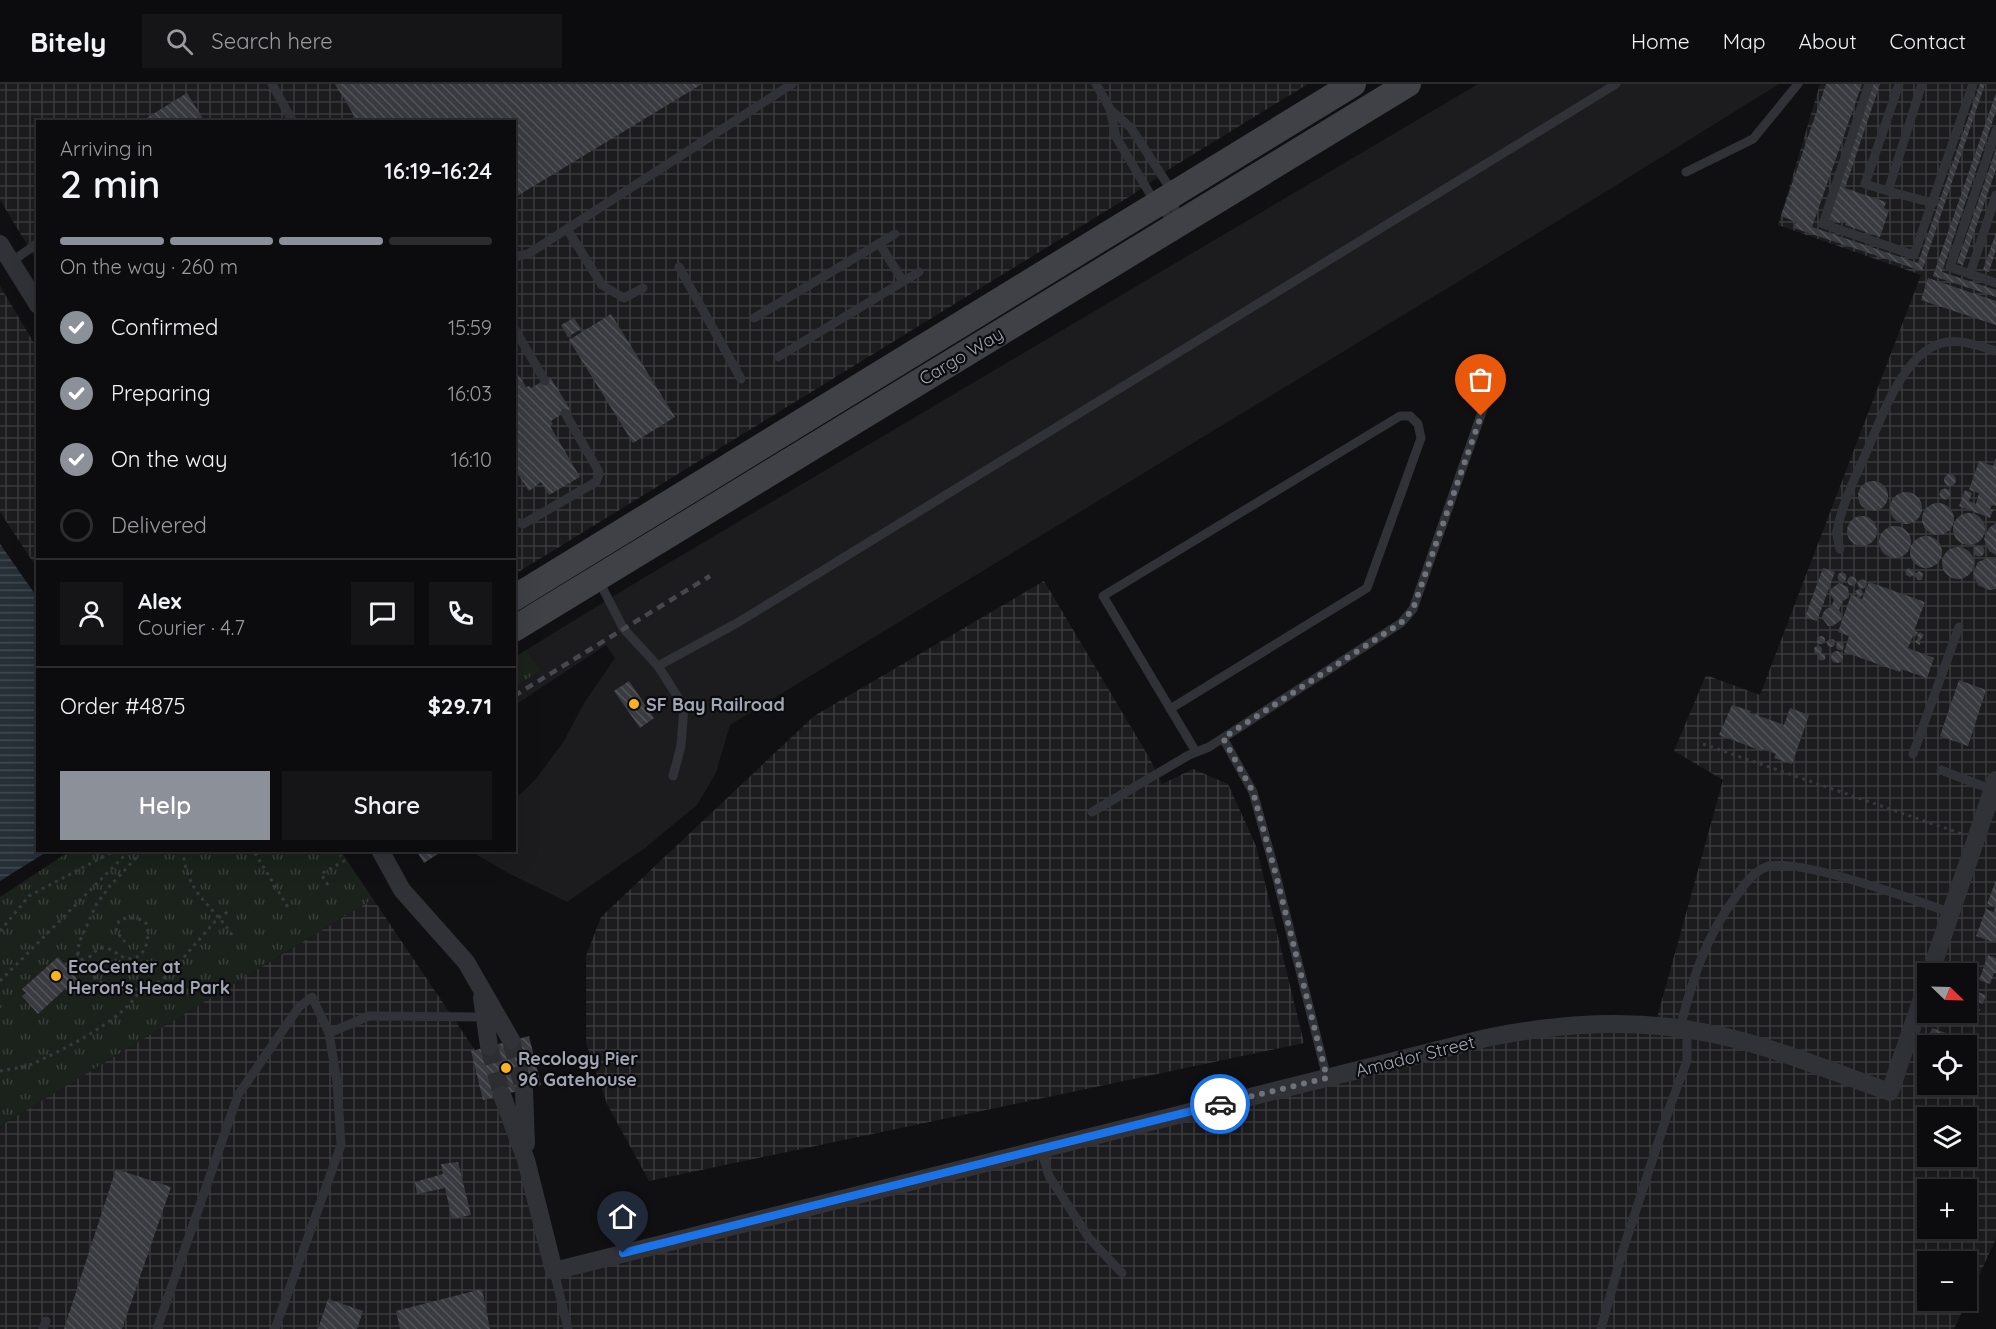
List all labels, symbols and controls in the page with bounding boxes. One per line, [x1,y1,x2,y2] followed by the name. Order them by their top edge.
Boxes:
[142,14,562,68] search box
[30,24,106,59] text: Bitely
[163,25,196,58] icon: search
[211,27,333,55] text: Search here
[1631,28,1690,54] text: Home
[1723,28,1766,54] text: Map
[1799,28,1857,54] text: About
[1890,28,1966,54] text: Contact
[60,136,153,161] text: Arriving in
[384,157,492,185] text: 16:19–16:24
[60,159,161,208] text: 2 min
[60,254,238,279] text: On the way · 260 m
[60,311,93,344] icon: check
[111,313,218,341] text: Confirmed
[448,315,492,340] text: 15:59
[915,322,1007,390] street label: Cargo Way
[1455,354,1506,416] pin
[1464,363,1497,396] icon: bag
[60,377,93,410] icon: check
[111,379,211,407] text: Preparing
[448,381,492,406] text: 16:03
[60,443,93,476] icon: check
[111,445,227,473] text: On the way
[451,447,492,472] text: 16:10
[111,511,207,539] text: Delivered
[60,582,123,645] button: person
[351,582,414,645] button: chat
[429,582,492,645] button: phone
[138,587,181,615] text: Alex
[138,615,245,640] text: Courier · 4.7
[60,692,186,720] text: Order #4875
[428,692,492,720] text: $29.71
[646,693,785,716] place label: SF Bay Railroad
[627,697,641,711] marker: SF Bay Railroad
[60,771,270,840] button: Help
[282,771,492,840] button: Share
[68,955,230,999] place label: EcoCenter at Heron's Head Park
[1917,963,1977,1023] north arrow
[1917,963,1977,1311] map controls
[49,969,63,983] marker: EcoCenter at Heron's Head Park
[1353,1030,1477,1082] street label: Amador Street
[1917,1035,1977,1095] button: locate
[518,1047,638,1091] place label: Recology Pier 96 Gatehouse
[499,1061,513,1075] marker: Recology Pier 96 Gatehouse
[1190,1074,1250,1134] courier
[1204,1088,1237,1121] icon: car
[1917,1107,1977,1167] button: layers
[1917,1179,1977,1239] button: +
[597,1191,648,1253] pin
[606,1200,639,1233] icon: home
[1917,1251,1977,1311] button: −

